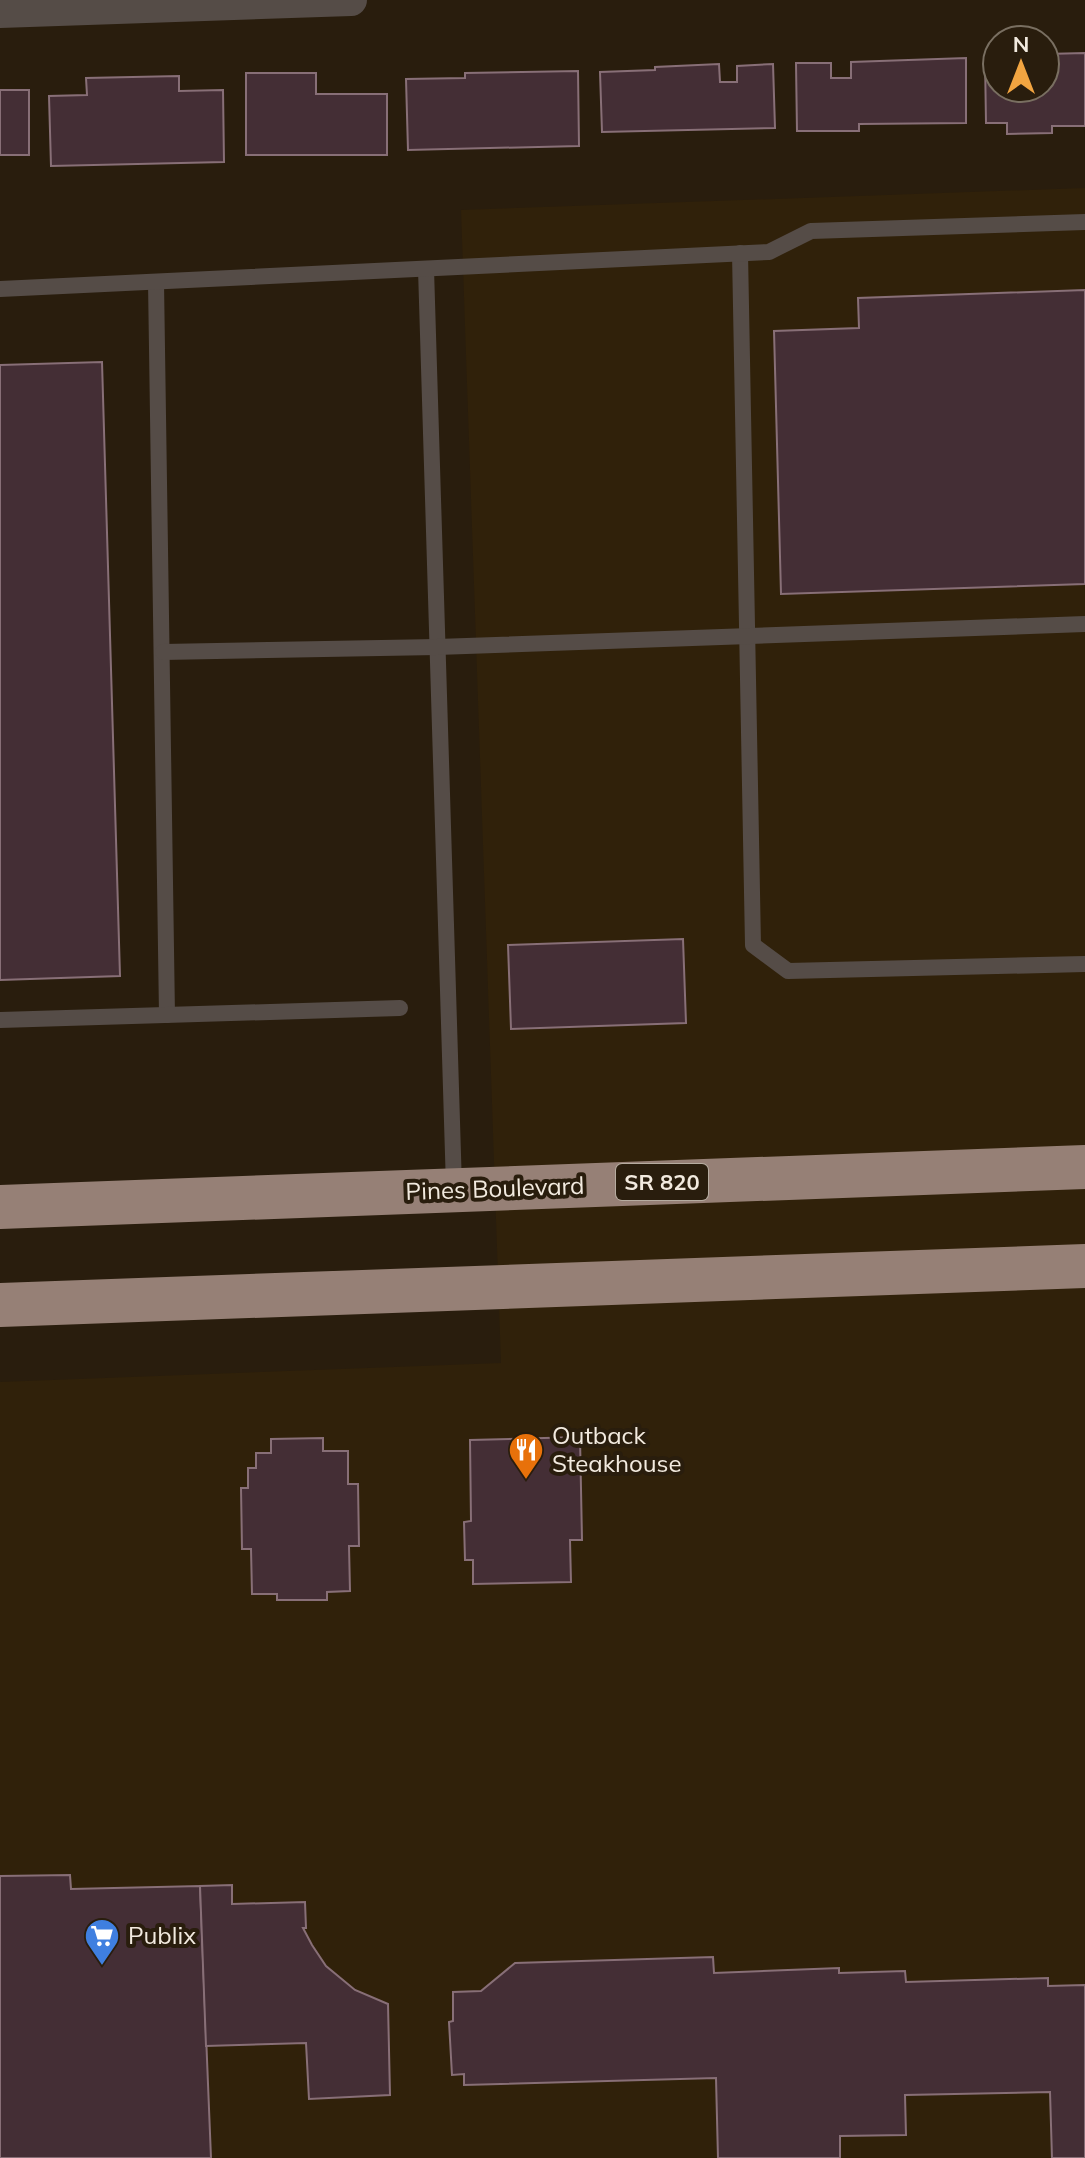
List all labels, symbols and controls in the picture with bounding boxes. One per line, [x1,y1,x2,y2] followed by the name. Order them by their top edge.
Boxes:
[981,24,1061,104] north arrow
[1013,30,1029,58] text: N
[616,1164,708,1200] road number: SR 820
[405,1170,585,1206] street label: Pines Boulevard
[552,1420,682,1478] place label: Outback Steakhouse
[507,1431,545,1481] restaurant icon: Outback Steakhouse
[83,1917,121,1967] supermarket icon: Publix
[128,1920,196,1950] place label: Publix

